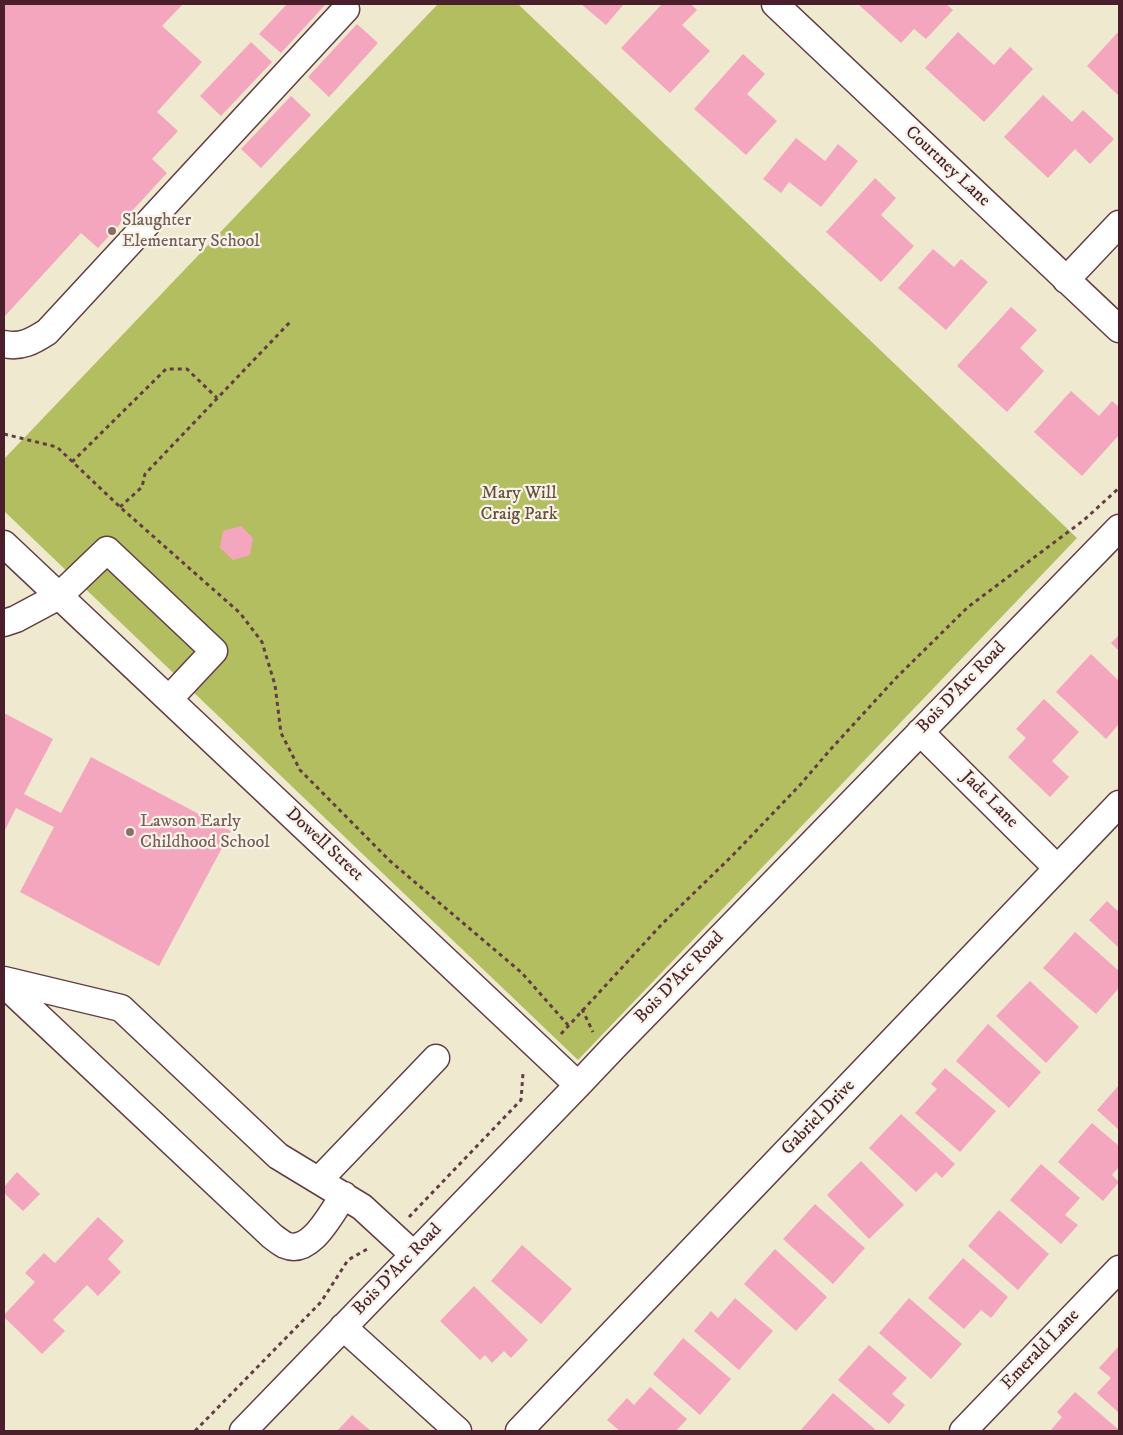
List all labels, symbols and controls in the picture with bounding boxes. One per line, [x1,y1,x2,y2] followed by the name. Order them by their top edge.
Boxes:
[900,122,994,212] street label: Courtney Lane
[122,210,260,252] place label: Slaughter Elementary School
[106,225,118,237] marker: Slaughter Elementary School
[480,483,558,526] park label: Mary Will Craig Park
[913,638,1011,738] street label: Bois D'Arc Road
[956,767,1022,833] street label: Jade Lane
[281,804,367,886] street label: Dowell Street
[140,811,270,854] place label: Lawson Early Childhood School
[124,826,136,838] marker: Lawson Early Childhood School
[631,928,729,1028] street label: Bois D'Arc Road
[778,1076,860,1160] street label: Gabriel Drive
[349,1220,447,1320] street label: Bois D'Arc Road
[997,1305,1085,1395] street label: Emerald Lane

